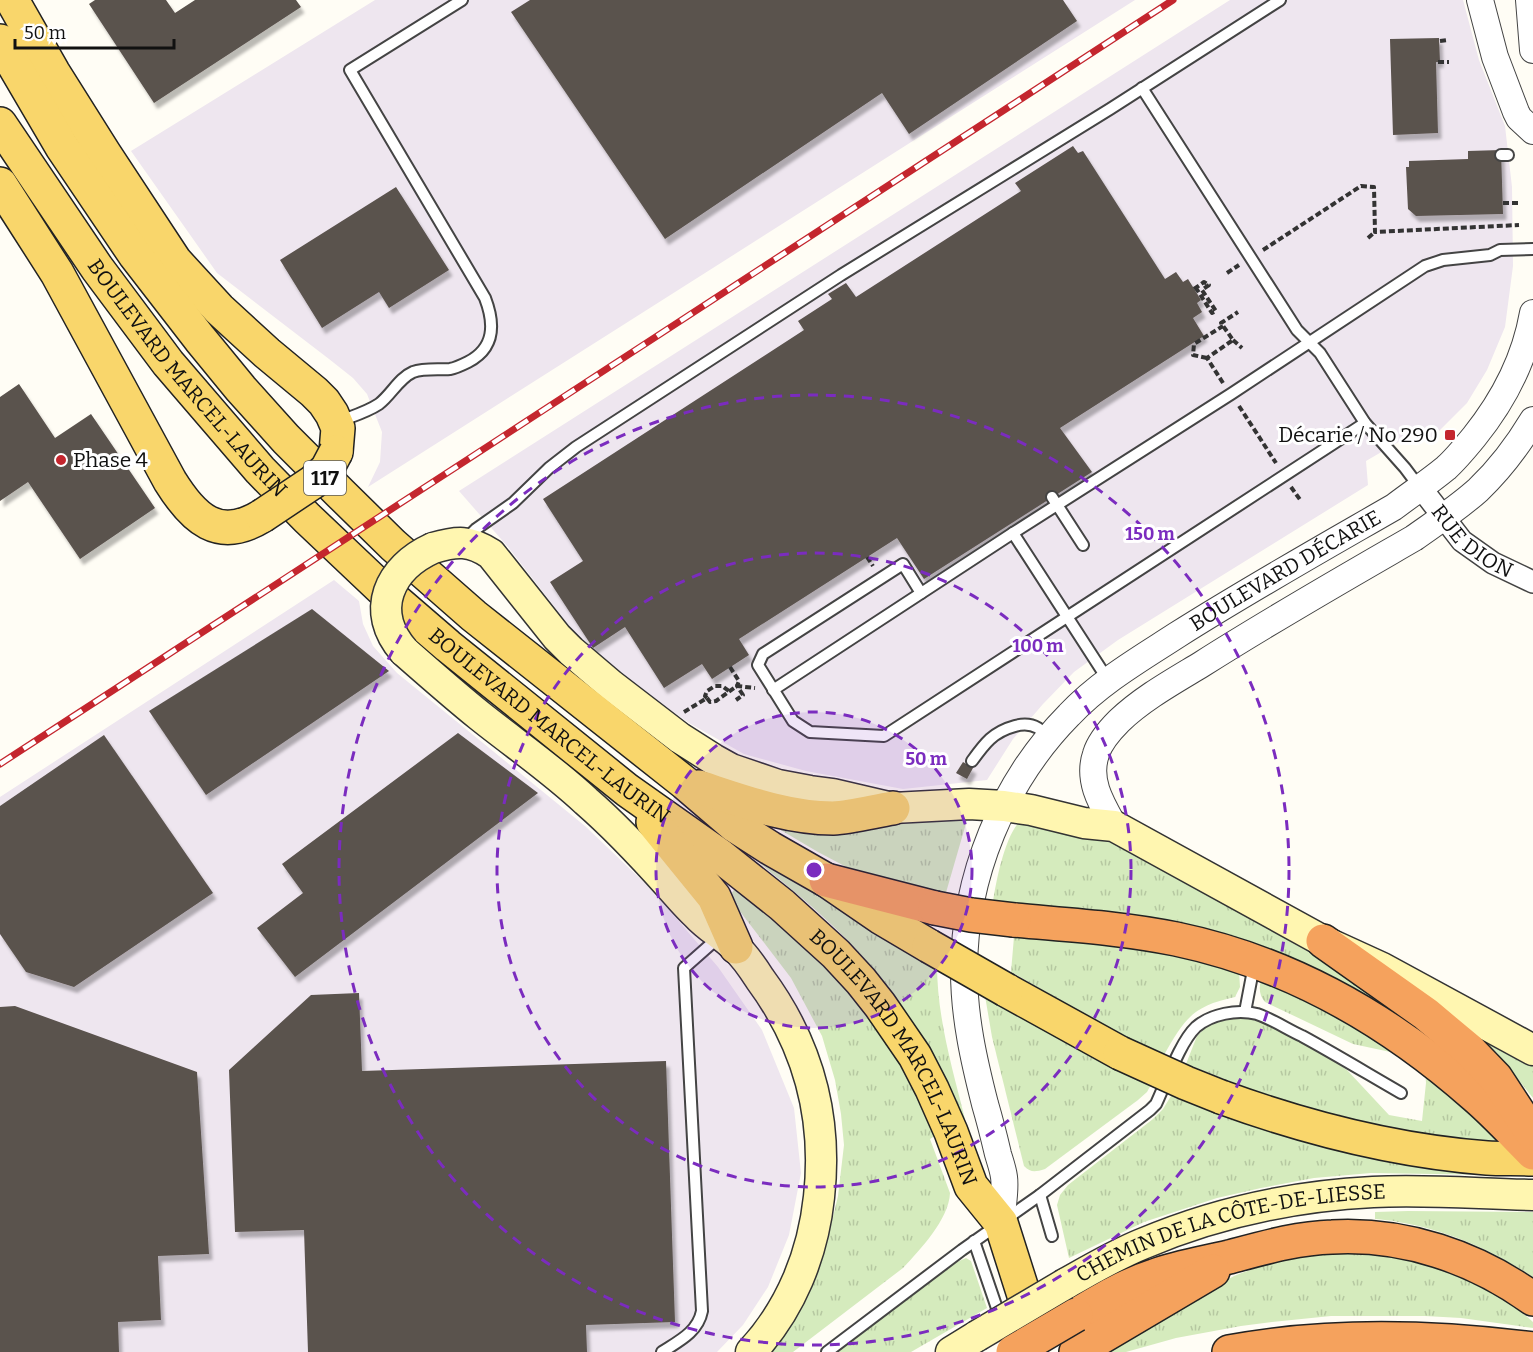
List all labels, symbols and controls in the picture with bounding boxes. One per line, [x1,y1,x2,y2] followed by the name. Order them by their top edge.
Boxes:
[15,12,174,50] scale bar
[24,22,66,44] text: 50 m
[82,254,292,503] street label: BOULEVARD MARCEL-LAURIN
[1278,422,1438,448] place label: Décarie / No 290
[1443,428,1457,442] marker: Décarie / No 290
[73,447,148,473] place label: Phase 4
[54,453,68,467] marker: Phase 4
[304,461,346,495] road number: 117
[1426,499,1517,584] street label: RUE DION
[1185,504,1385,637] street label: BOULEVARD DÉCARIE
[1125,523,1175,545] text: 150 m
[423,622,675,829] street label: BOULEVARD MARCEL-LAURIN
[1012,635,1064,657] text: 100 m
[905,748,947,770] text: 50 m
[804,860,824,880] centre of rings
[804,924,983,1189] street label: BOULEVARD MARCEL-LAURIN
[1071,1178,1386,1288] street label: CHEMIN DE LA CÔTE-DE-LIESSE

